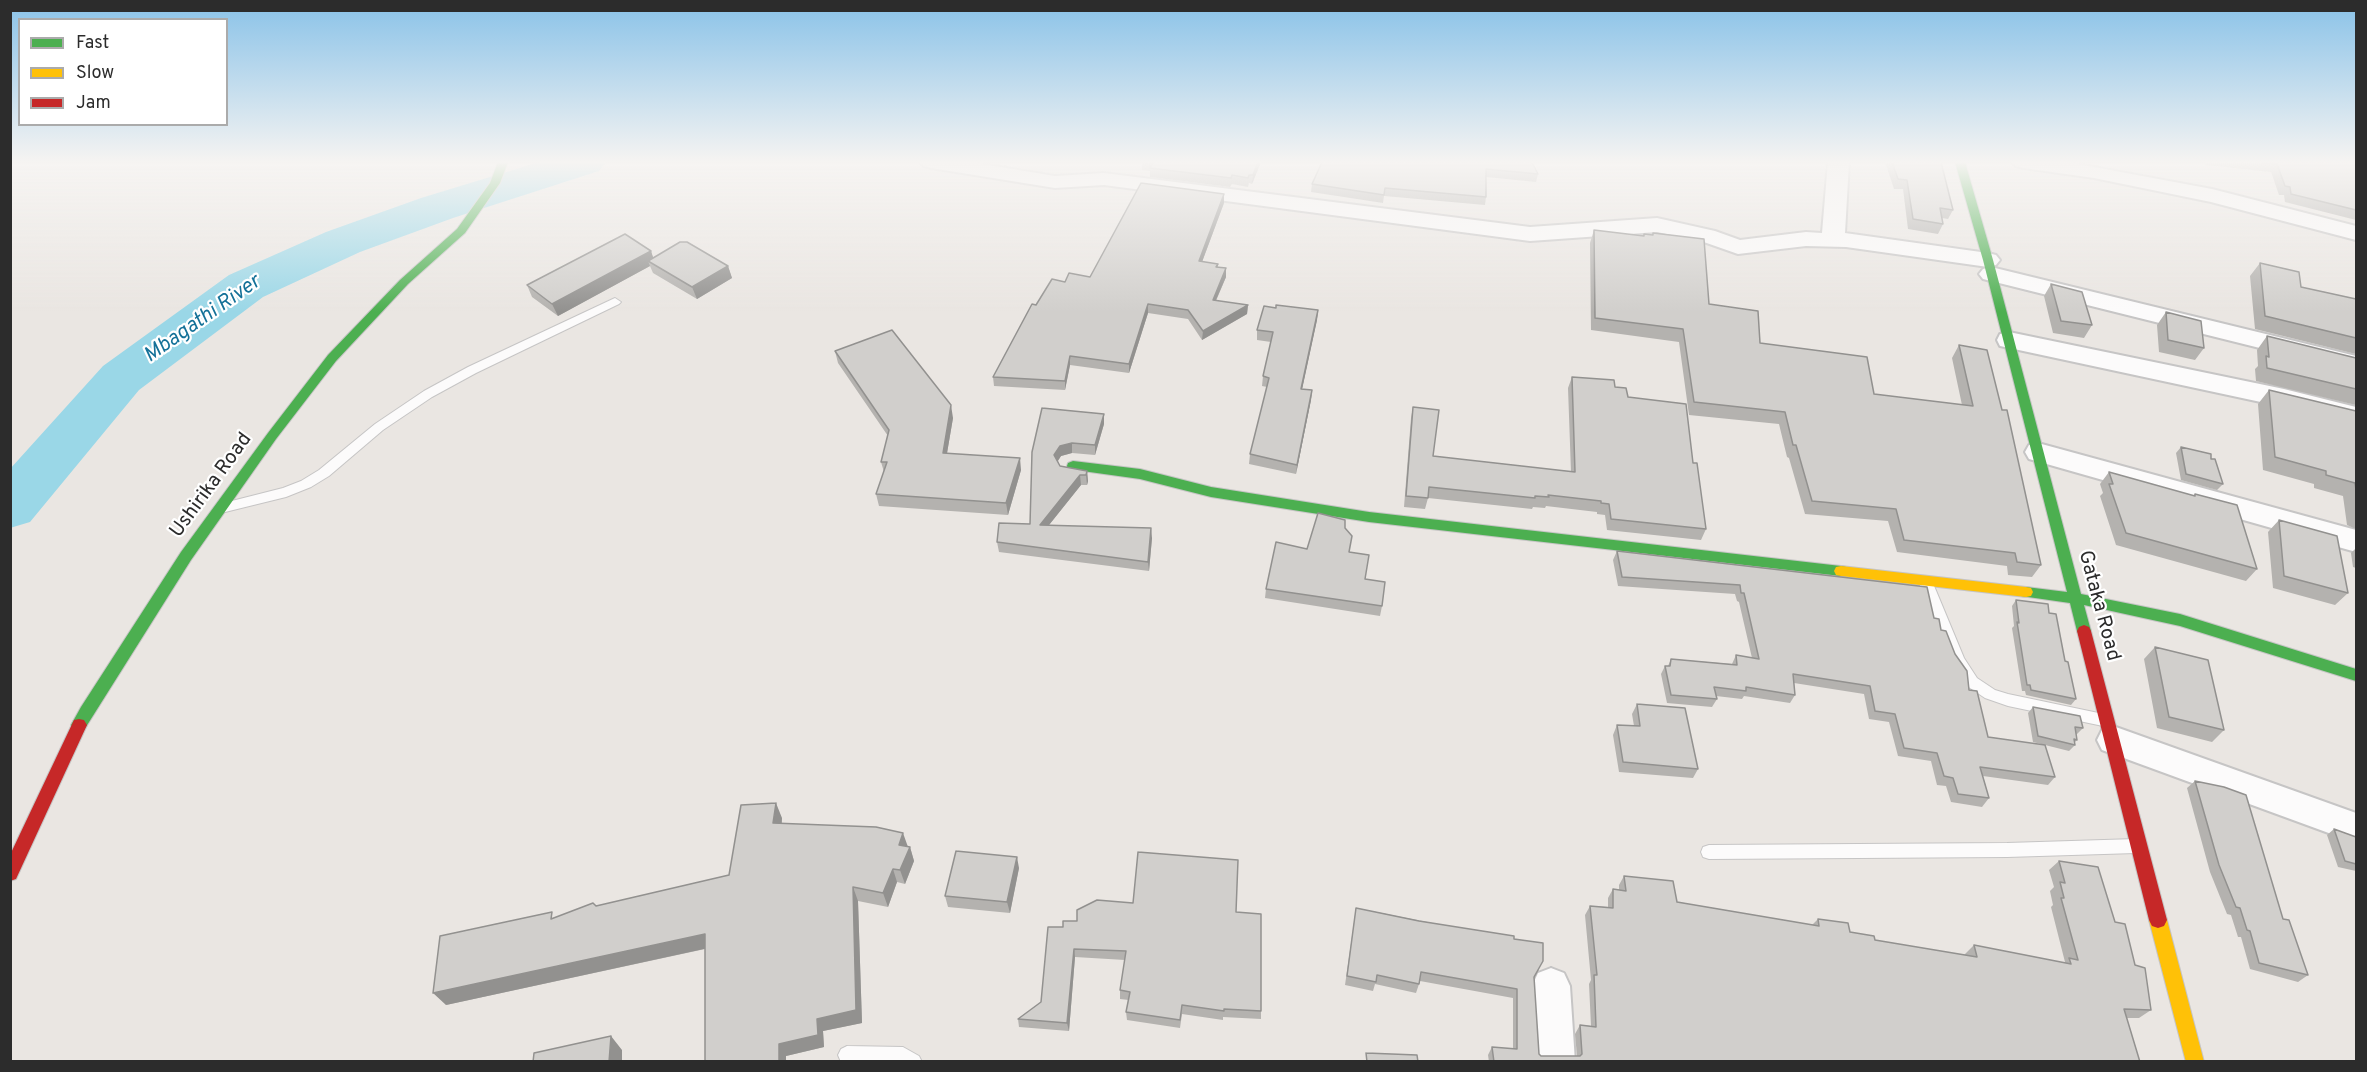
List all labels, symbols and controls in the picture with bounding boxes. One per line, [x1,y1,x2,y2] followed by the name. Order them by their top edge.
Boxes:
[18,18,228,126] legend
[76,32,109,55] text: Fast
[76,62,114,85] text: Slow
[76,92,111,115] text: Jam
[140,270,266,370] water label: Mbagathi River
[166,429,258,543] street label: Ushirika Road
[2072,548,2124,664] street label: Gataka Road

